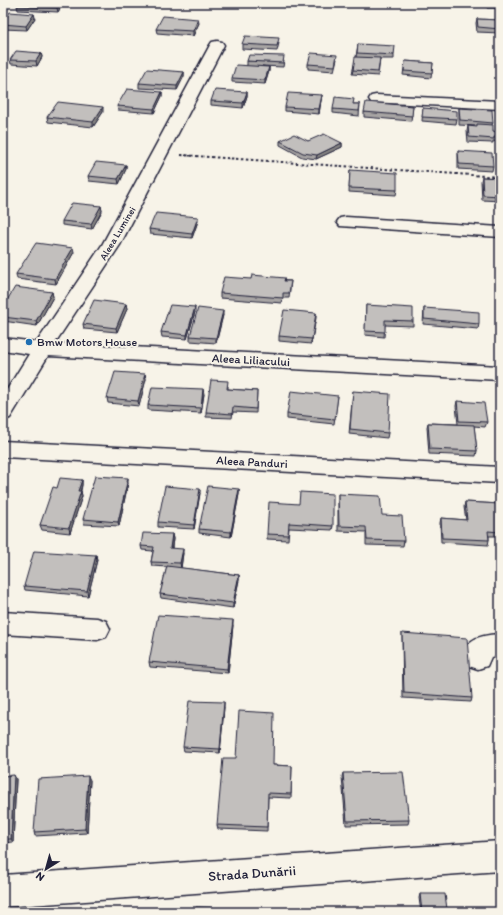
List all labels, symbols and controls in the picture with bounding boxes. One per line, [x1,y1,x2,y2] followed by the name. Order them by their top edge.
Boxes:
[96,204,139,262] street label: Aleea Luminei
[37,335,137,349] place label: Bmw Motors House
[24,337,34,347] marker: Bmw Motors House
[212,351,290,369] street label: Aleea Liliacului
[216,453,288,471] street label: Aleea Panduri
[26,849,66,889] north arrow
[208,862,297,885] street label: Strada Dunării
[33,869,47,884] text: N

